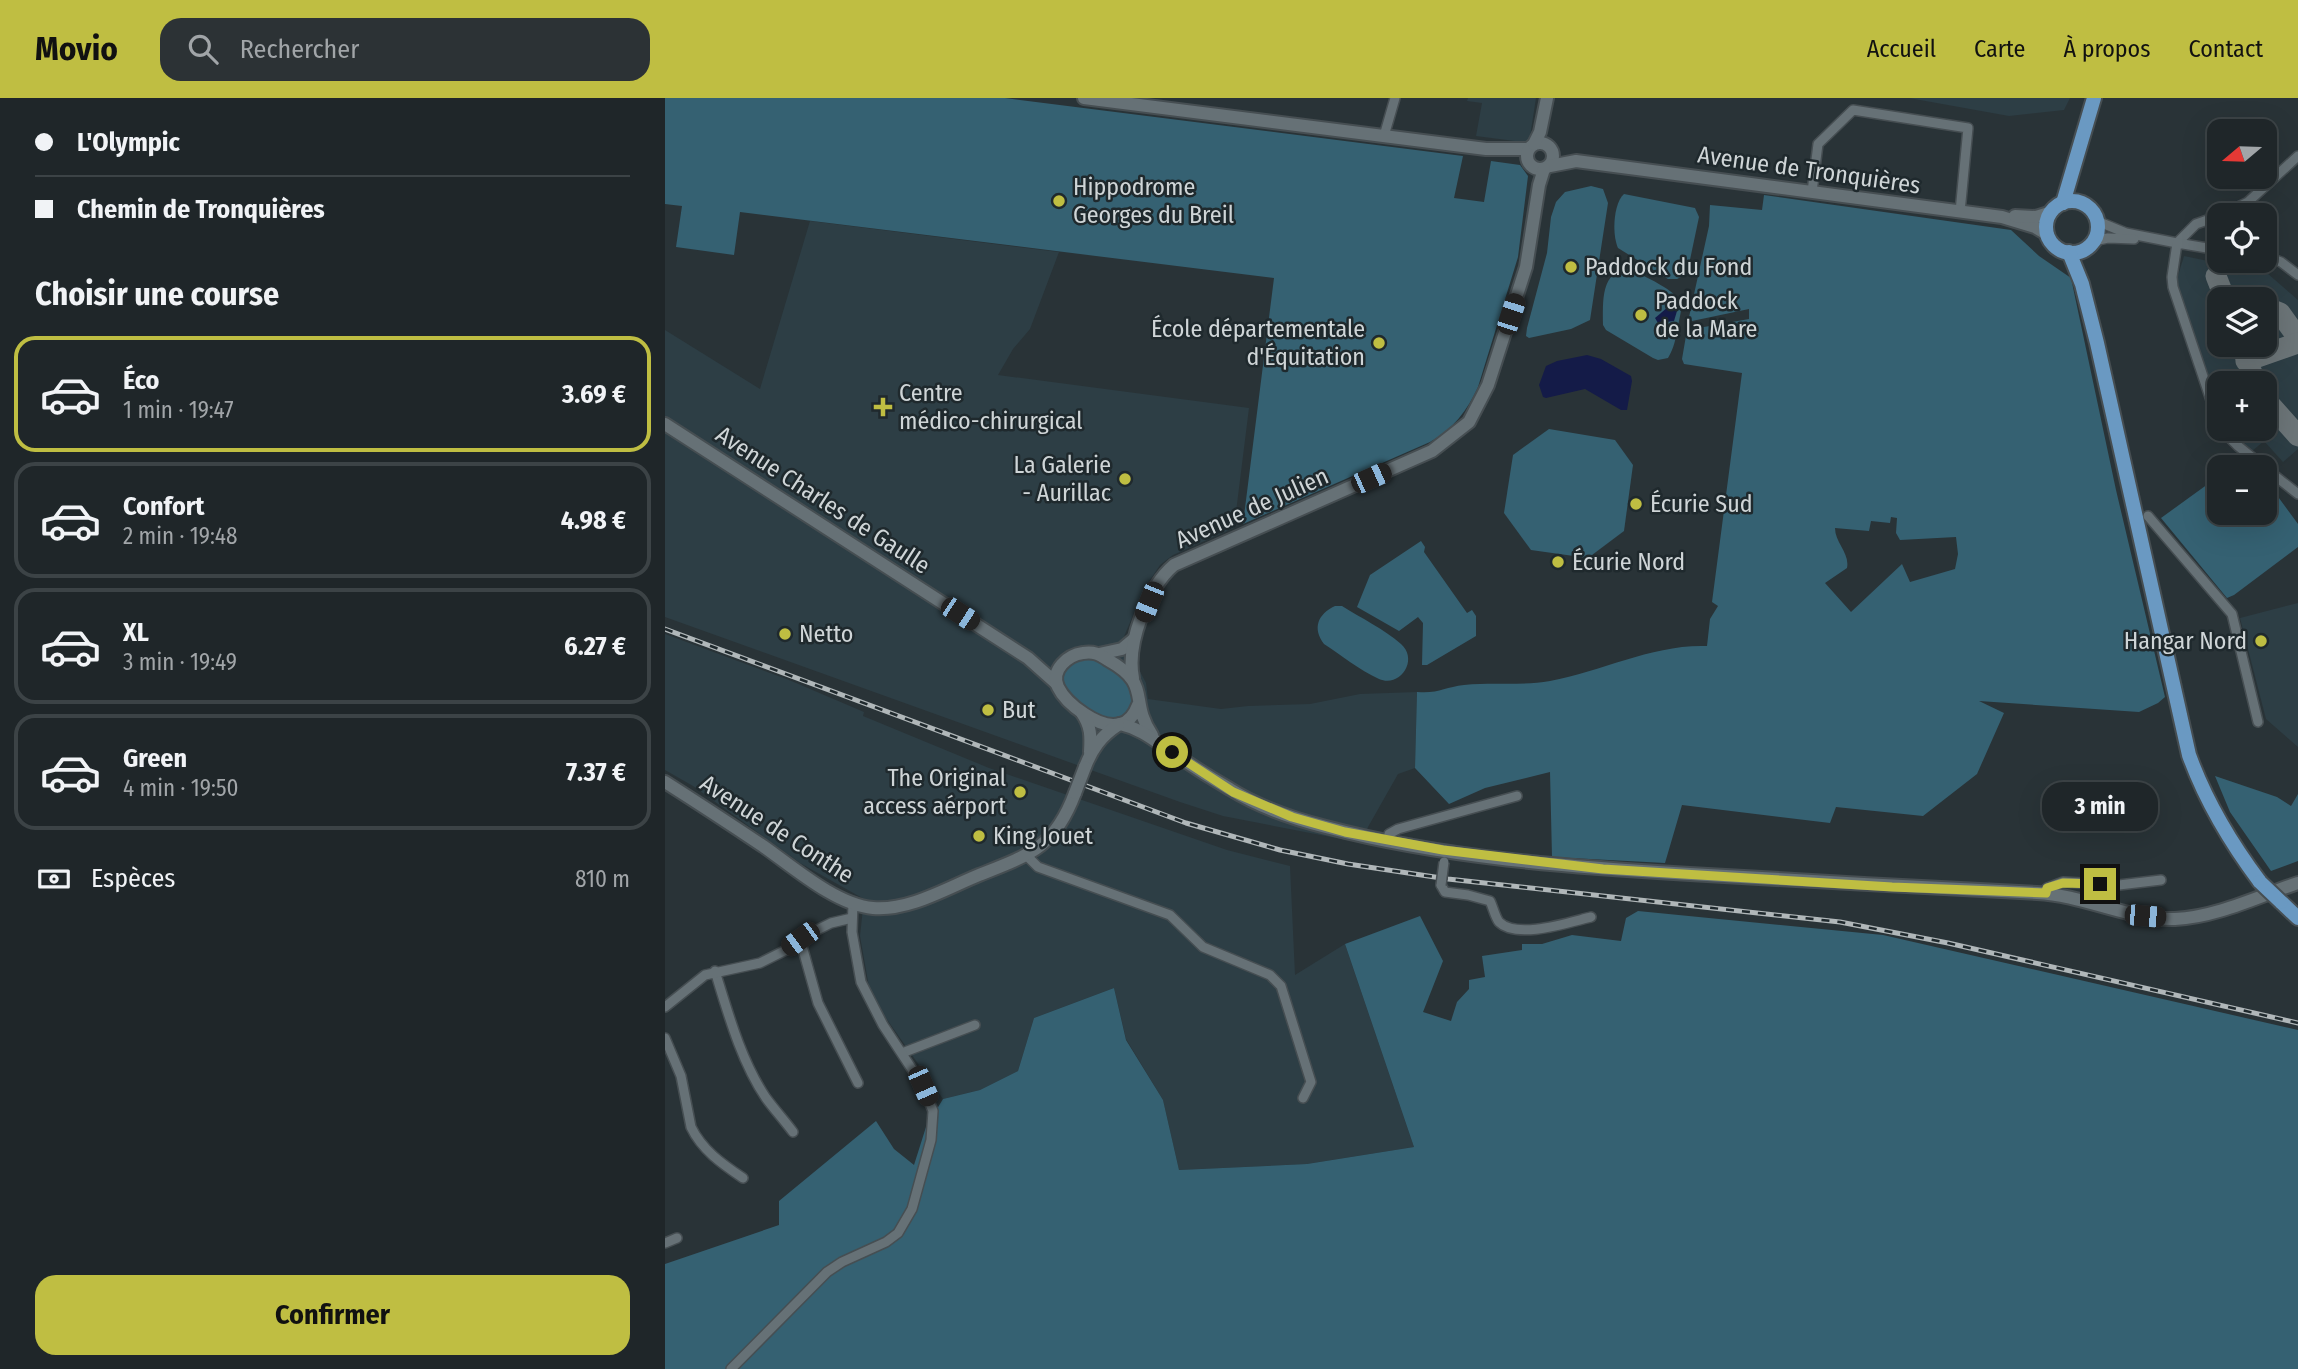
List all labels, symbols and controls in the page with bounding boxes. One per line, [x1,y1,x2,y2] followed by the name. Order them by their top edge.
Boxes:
[160,18,650,81] search box
[35,29,118,69] text: Movio
[184,30,222,68] icon: search
[240,34,359,65] text: Rechercher
[1867,35,1936,63] text: Accueil
[1974,35,2025,63] text: Carte
[2063,35,2150,63] text: À propos
[2188,35,2263,63] text: Contact
[2207,119,2277,189] north arrow
[2207,119,2277,525] map controls
[77,127,180,158] text: L'Olympic
[1696,141,1922,199] street label: Avenue de Tronquières
[1073,173,1234,229] place label: Hippodrome Georges du Breil
[1051,193,1067,209] marker: Hippodrome Georges du Breil
[77,194,325,225] text: Chemin de Tronquières
[2207,203,2277,273] button: locate
[1585,253,1752,281] place label: Paddock du Fond
[1563,259,1579,275] marker: Paddock du Fond
[35,275,279,313] text: Choisir une course
[1655,287,1757,343] place label: Paddock de la Mare
[2207,287,2277,357] button: layers
[1495,291,1528,337] car
[1633,307,1649,323] marker: Paddock de la Mare
[1151,314,1365,371] place label: École départementale d'Équitation
[1371,335,1387,351] marker: École départementale d'Équitation
[39,363,102,426] icon: car
[123,365,160,396] text: Éco
[2207,371,2277,441] button: +
[562,379,626,410] text: 3.69 €
[899,379,1083,435] place label: Centre médico-chirurgical
[123,396,234,424] text: 1 min · 19:47
[873,397,893,417] marker: Centre médico-chirurgical
[711,420,935,580] street label: Avenue Charles de Gaulle
[1014,451,1111,507] place label: La Galerie - Aurillac
[2207,455,2277,525] button: −
[1348,460,1395,496] car
[1171,462,1333,554] street label: Avenue de Julien
[1117,471,1133,487] marker: La Galerie - Aurillac
[39,489,102,552] icon: car
[1650,489,1753,518] place label: Écurie Sud
[123,491,204,522] text: Confort
[1628,496,1644,512] marker: Écurie Sud
[561,505,626,536] text: 4.98 €
[123,522,237,550] text: 2 min · 19:48
[1572,547,1685,576] place label: Écurie Nord
[1550,554,1566,570] marker: Écurie Nord
[1132,579,1167,625] car
[937,594,984,634] car
[39,615,102,678] icon: car
[123,617,149,648] text: XL
[799,620,853,648] place label: Netto
[777,626,793,642] marker: Netto
[2124,627,2247,655] place label: Hangar Nord
[564,631,626,662] text: 6.27 €
[2253,633,2269,649] marker: Hangar Nord
[123,648,237,676] text: 3 min · 19:49
[1002,696,1036,724] place label: But
[980,702,996,718] marker: But
[1156,736,1188,768] route start
[39,741,102,804] icon: car
[123,743,187,774] text: Green
[566,757,626,788] text: 7.37 €
[863,764,1006,820] place label: The Original access aérport
[695,769,859,889] street label: Avenue de Conthe
[123,774,238,802] text: 4 min · 19:50
[2042,782,2158,832] callout: 3 min
[1012,784,1028,800] marker: The Original access aérport
[2074,792,2126,820] text: 3 min
[993,822,1093,850] place label: King Jouet
[971,828,987,844] marker: King Jouet
[35,860,73,898] icon: cash
[91,863,175,894] text: Espèces
[575,865,630,893] text: 810 m
[2084,868,2116,900] route end
[2124,904,2167,928] car
[777,918,824,960] car
[905,1063,942,1109] car
[35,1275,630,1355] button: Confirmer

